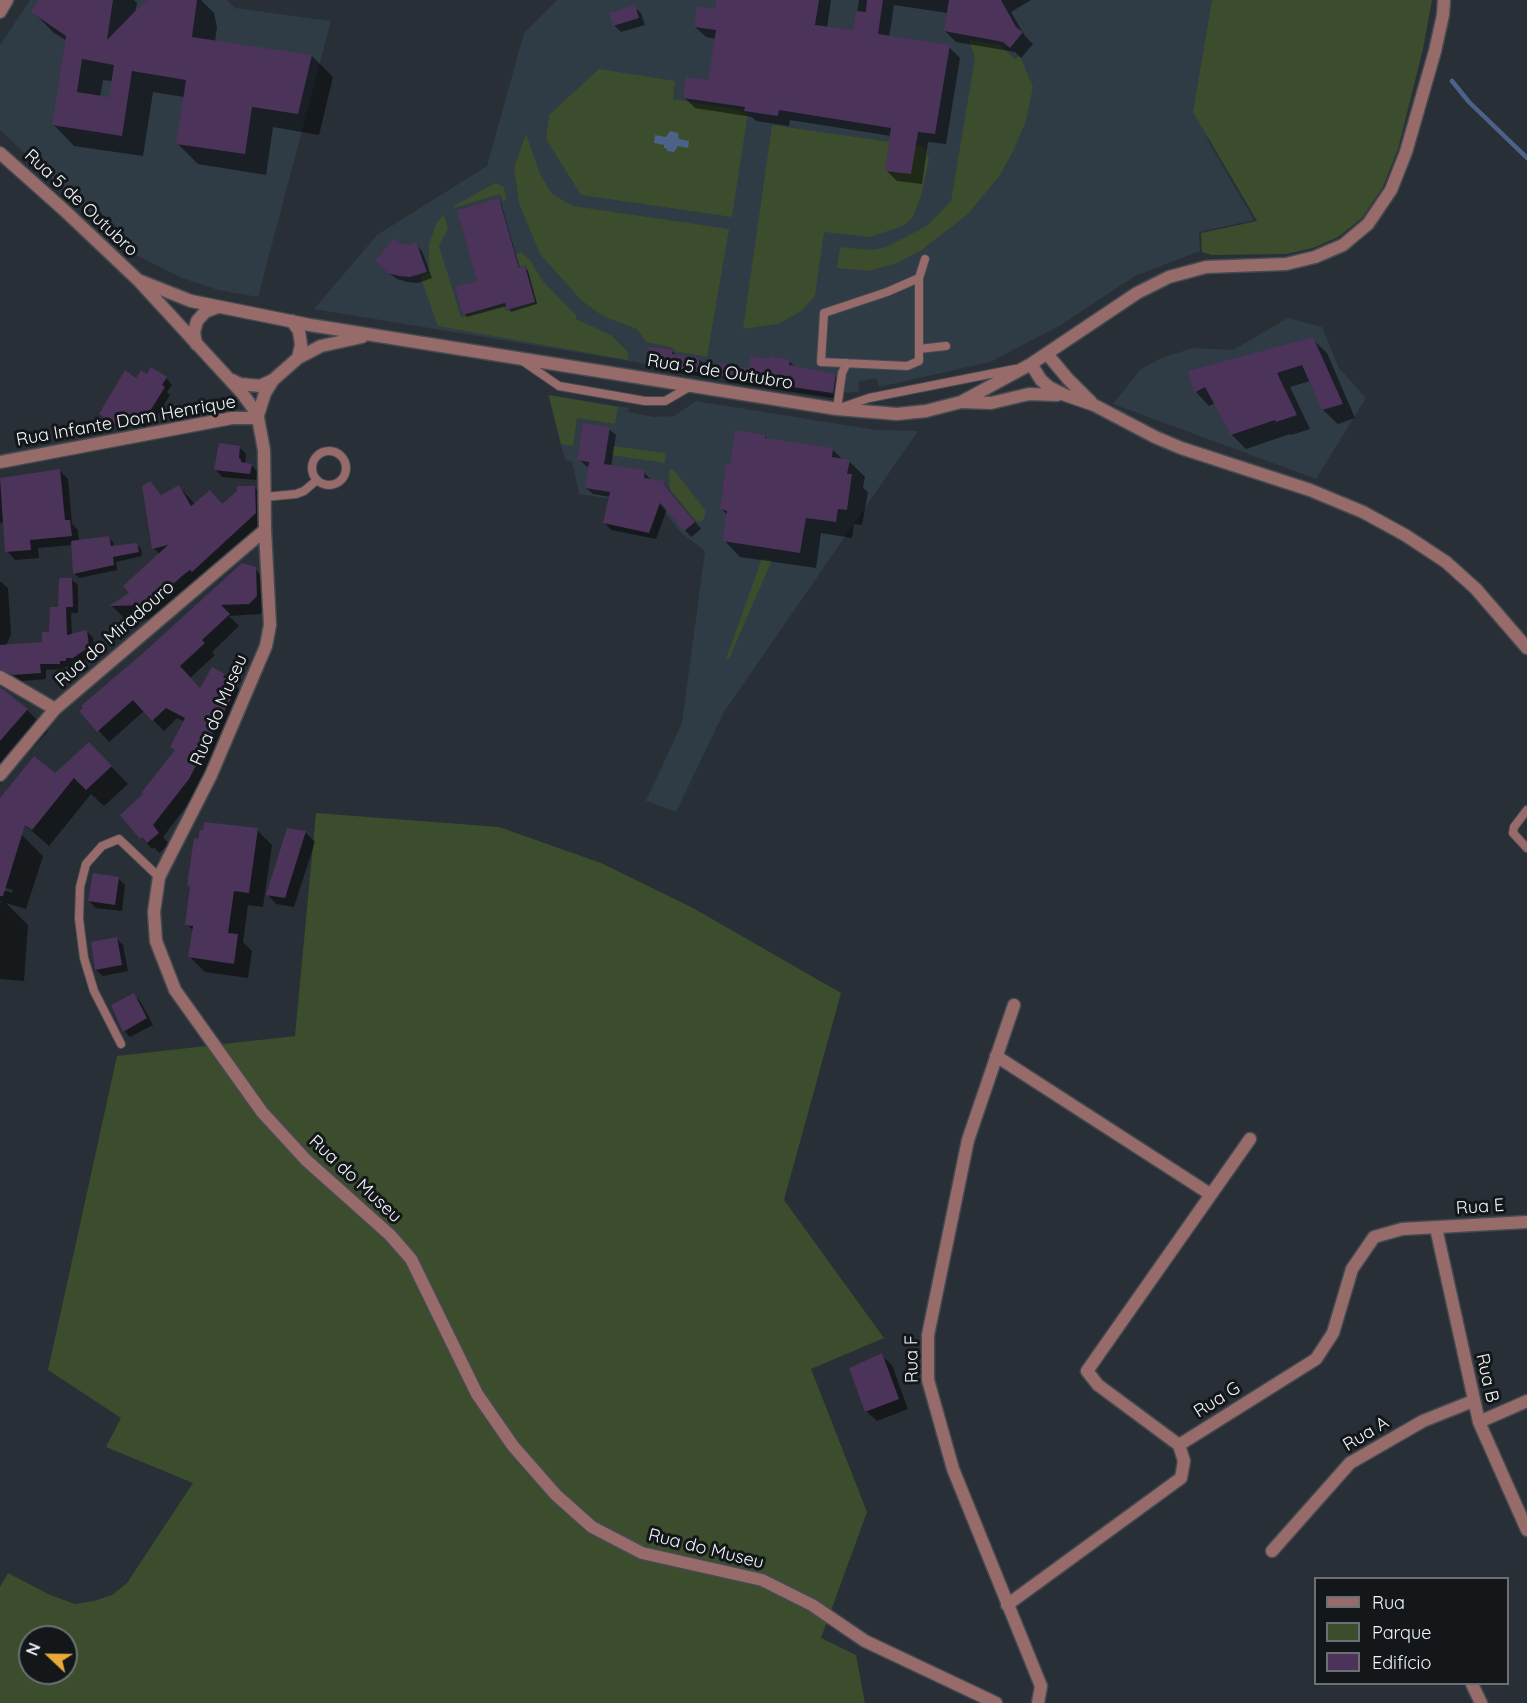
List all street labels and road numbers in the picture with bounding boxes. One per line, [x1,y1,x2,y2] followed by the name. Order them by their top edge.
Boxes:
[20,145,142,261] street label: Rua 5 de Outubro
[646,350,794,394] street label: Rua 5 de Outubro
[14,391,238,451] street label: Rua Infante Dom Henrique
[51,577,179,691] street label: Rua do Miradouro
[186,651,252,769] street label: Rua do Museu
[304,1131,406,1227] street label: Rua do Museu
[1455,1195,1505,1219] street label: Rua E
[901,1335,923,1383] street label: Rua F
[1471,1351,1503,1405] street label: Rua B
[1190,1377,1244,1423] street label: Rua G
[1339,1412,1393,1456] street label: Rua A
[646,1524,766,1574] street label: Rua do Museu

